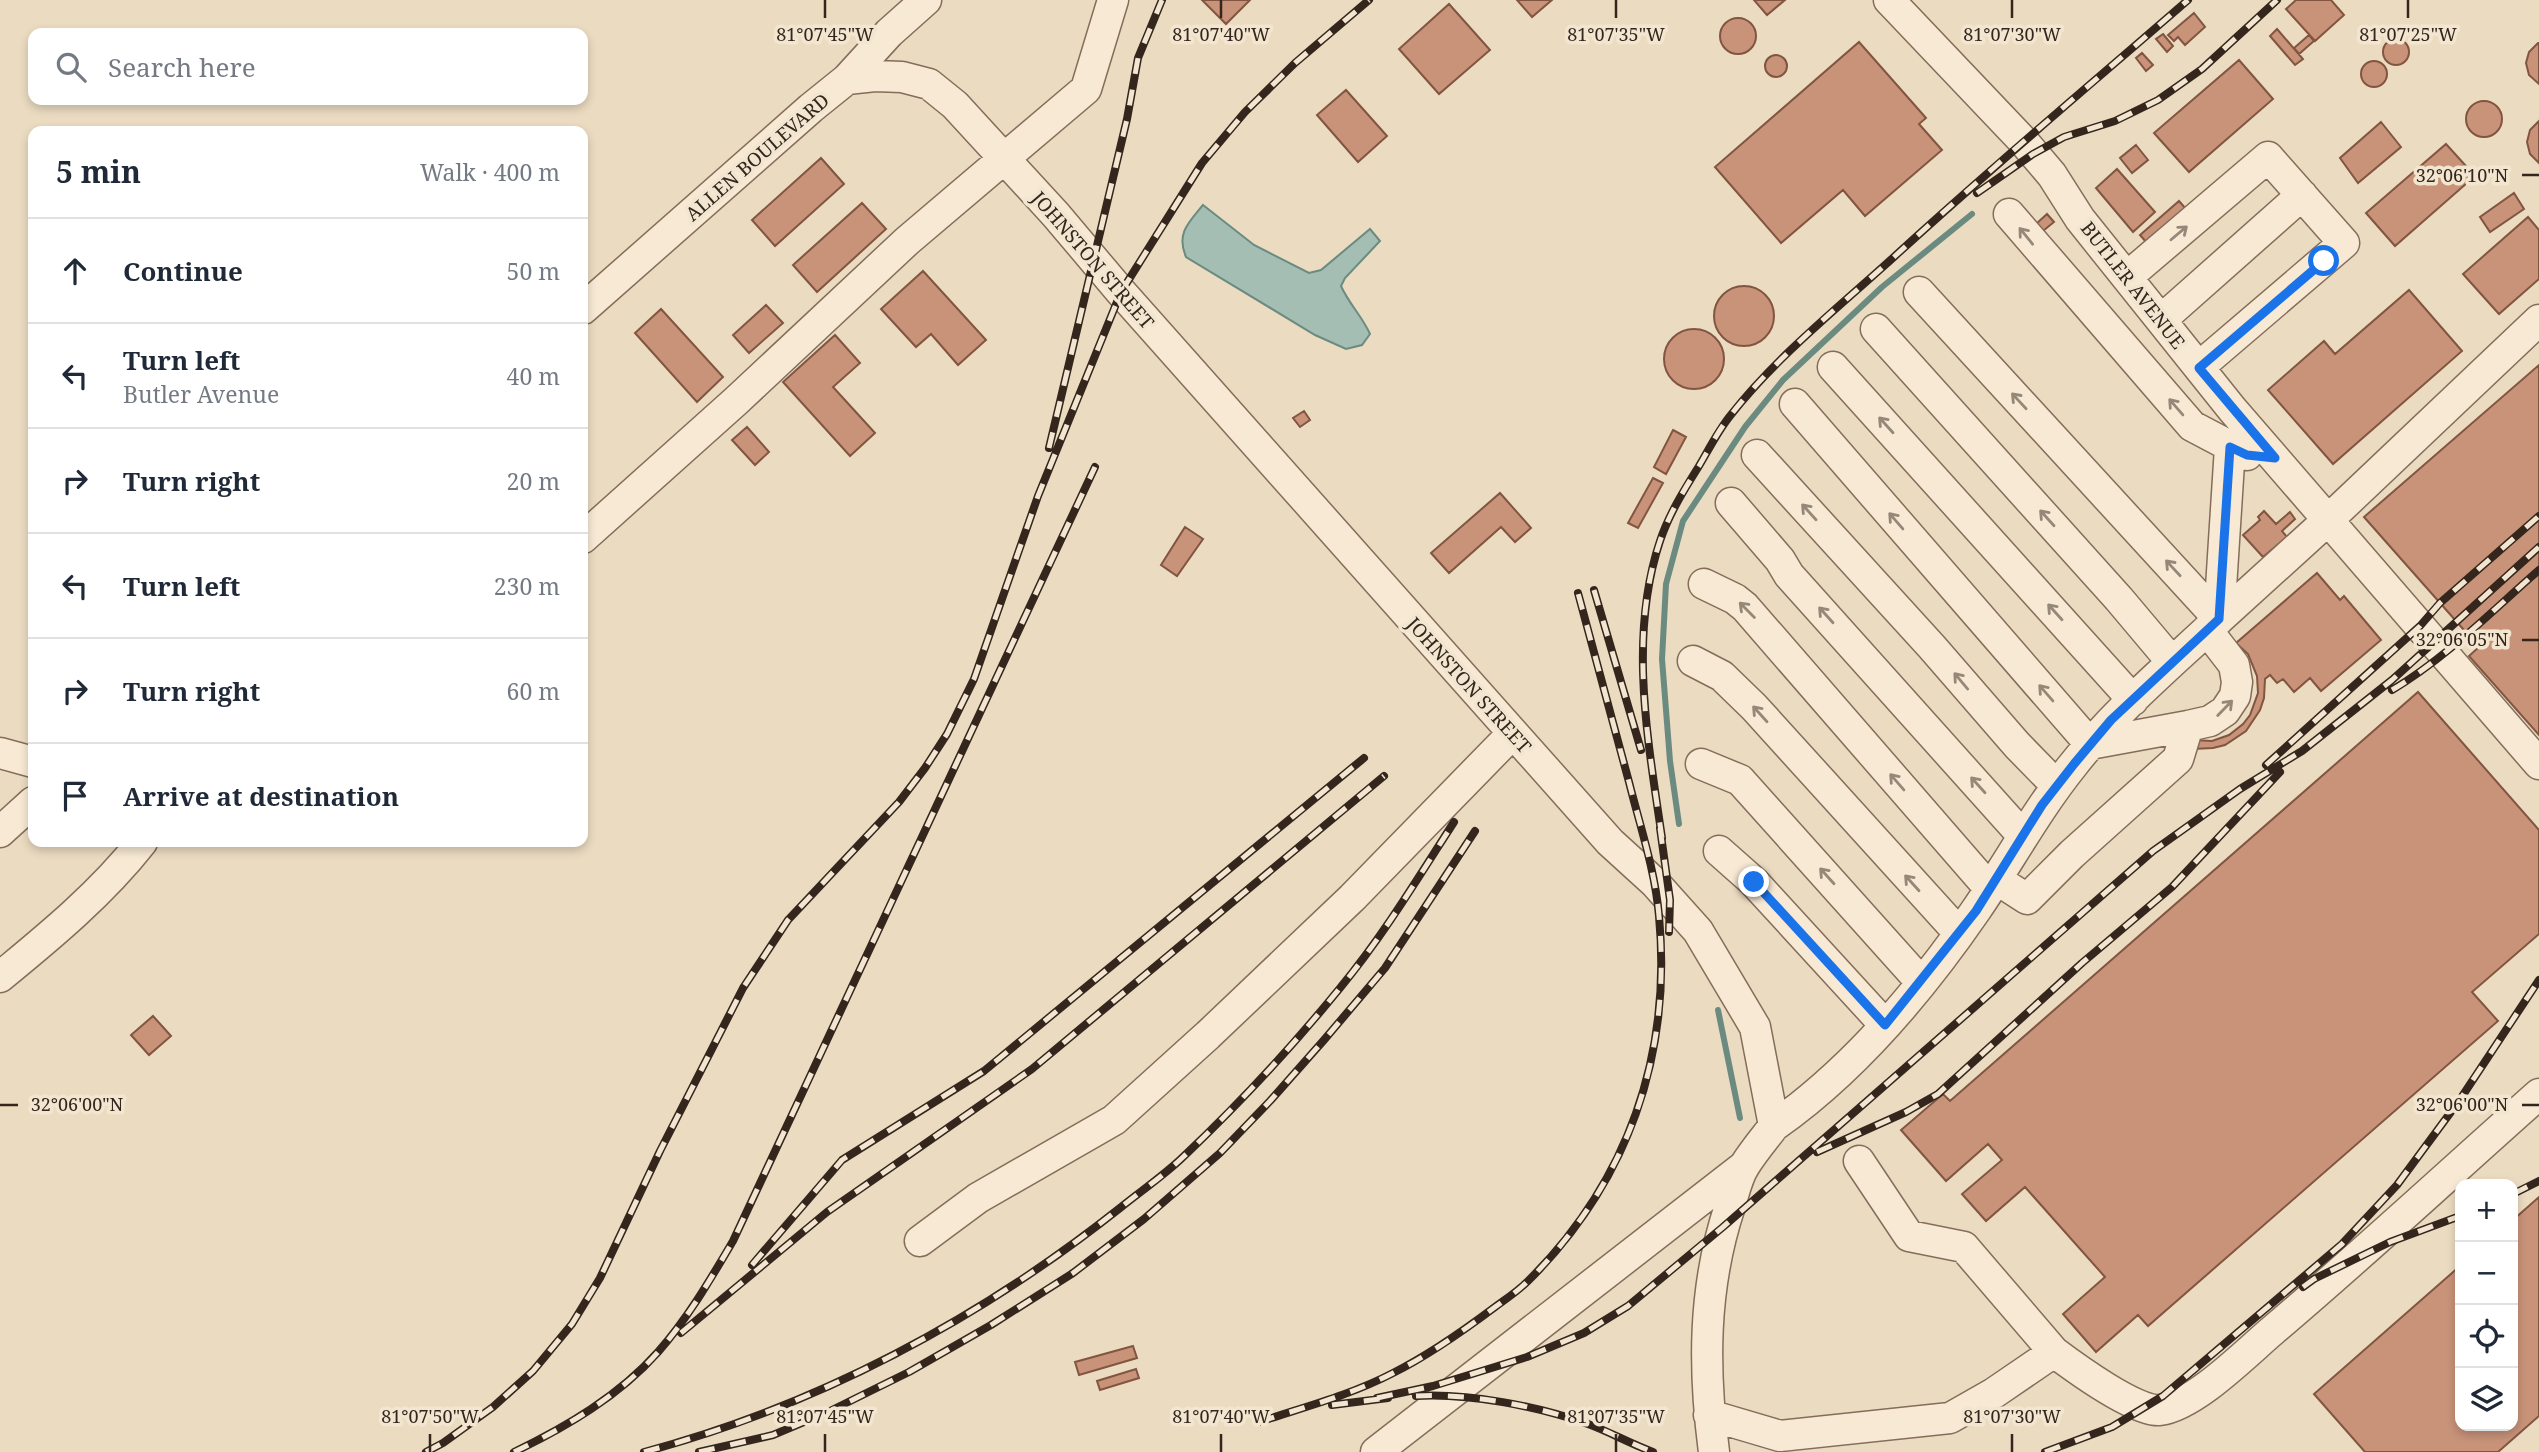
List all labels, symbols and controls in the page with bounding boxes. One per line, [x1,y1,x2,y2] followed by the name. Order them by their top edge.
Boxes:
[776,22,874,46] text: 81°07'45"W
[1172,22,1270,46] text: 81°07'40"W
[1567,22,1665,46] text: 81°07'35"W
[1963,22,2061,46] text: 81°07'30"W
[2359,22,2457,46] text: 81°07'25"W
[28,28,588,105] search box
[52,48,90,86] icon: search
[108,49,256,85] text: Search here
[680,87,834,227] street label: ALLEN BOULEVARD
[56,151,141,192] text: 5 min
[420,156,560,188] text: Walk · 400 m
[2416,163,2509,187] text: 32°06'10"N
[1025,185,1160,335] street label: JOHNSTON STREET
[2075,216,2191,354] street label: BUTLER AVENUE
[2170,225,2188,241] one-way arrow
[2019,227,2034,245] one-way arrow
[2308,245,2339,276] route start
[56,252,94,290] icon: ahead
[123,253,243,289] text: Continue
[507,255,560,287] text: 50 m
[123,342,240,378] text: Turn left
[56,357,94,395] icon: left
[507,360,560,392] text: 40 m
[123,378,279,410] text: Butler Avenue
[2011,392,2027,410] one-way arrow
[2168,399,2184,417] one-way arrow
[1878,416,1894,434] one-way arrow
[56,462,94,500] icon: right
[123,463,260,499] text: Turn right
[507,465,560,497] text: 20 m
[1801,504,1818,521] one-way arrow
[2039,510,2055,528] one-way arrow
[1888,512,1904,530] one-way arrow
[2164,560,2181,577] one-way arrow
[56,567,94,605] icon: left
[123,568,240,604] text: Turn left
[494,570,560,602] text: 230 m
[1739,602,1756,619] one-way arrow
[2047,603,2063,621] one-way arrow
[1818,606,1834,624] one-way arrow
[1400,611,1537,759] street label: JOHNSTON STREET
[2416,627,2509,651] text: 32°06'05"N
[56,672,94,710] icon: right
[123,673,260,709] text: Turn right
[1953,673,1969,691] one-way arrow
[507,675,560,707] text: 60 m
[2038,684,2054,702] one-way arrow
[2216,700,2233,717] one-way arrow
[1752,706,1769,723] one-way arrow
[1889,773,1905,791] one-way arrow
[56,777,94,815] icon: arrive
[1969,777,1986,794] one-way arrow
[123,778,399,814] text: Arrive at destination
[1738,866,1769,897] route end
[1819,867,1835,885] one-way arrow
[1904,875,1921,892] one-way arrow
[31,1092,124,1116] text: 32°06'00"N
[2416,1092,2509,1116] text: 32°06'00"N
[2455,1179,2518,1431] map controls
[2455,1179,2518,1242] button: +
[2455,1242,2518,1305] button: −
[2455,1305,2518,1368] button: locate
[2455,1368,2518,1431] button: layers
[381,1404,479,1428] text: 81°07'50"W
[776,1404,874,1428] text: 81°07'45"W
[1172,1404,1270,1428] text: 81°07'40"W
[1567,1404,1665,1428] text: 81°07'35"W
[1963,1404,2061,1428] text: 81°07'30"W

